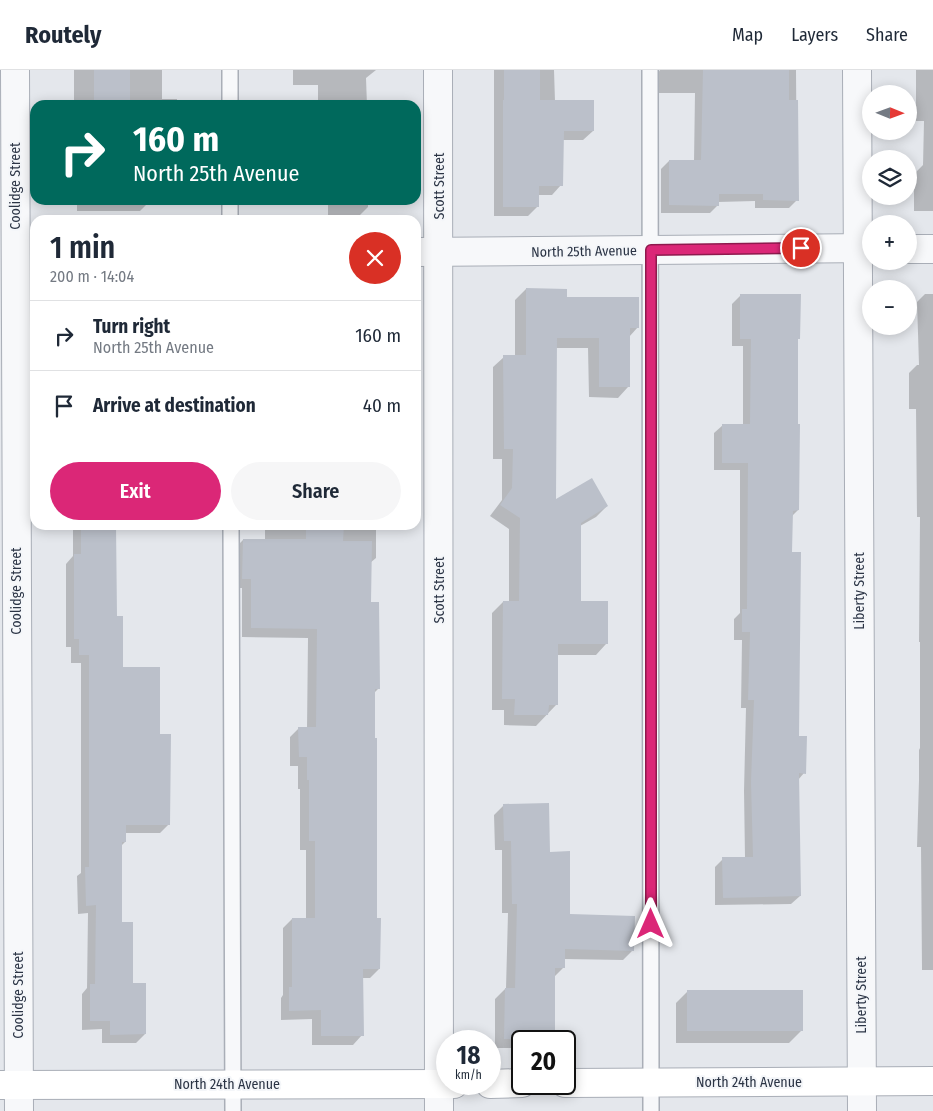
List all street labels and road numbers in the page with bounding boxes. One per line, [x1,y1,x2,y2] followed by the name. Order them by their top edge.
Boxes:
[7,142,24,230] street label: Coolidge Street
[431,152,448,219] street label: Scott Street
[531,242,637,261] street label: North 25th Avenue
[8,547,25,635] street label: Coolidge Street
[851,552,868,630] street label: Liberty Street
[431,556,448,623] street label: Scott Street
[10,951,27,1039] street label: Coolidge Street
[853,956,870,1034] street label: Liberty Street
[696,1074,802,1091] street label: North 24th Avenue
[174,1076,280,1093] street label: North 24th Avenue

